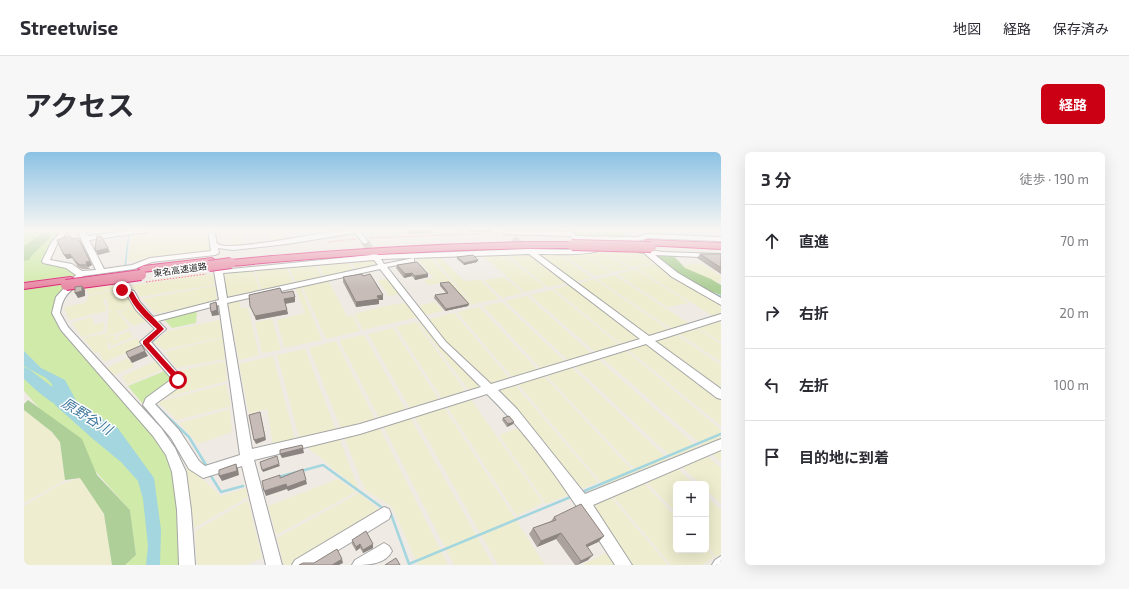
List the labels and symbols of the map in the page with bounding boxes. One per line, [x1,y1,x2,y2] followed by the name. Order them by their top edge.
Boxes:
[152,260,207,279] street label: 東名高速道路
[113,281,131,299] route end
[169,371,187,389] route start
[59,394,117,439] water label: 原野谷川

